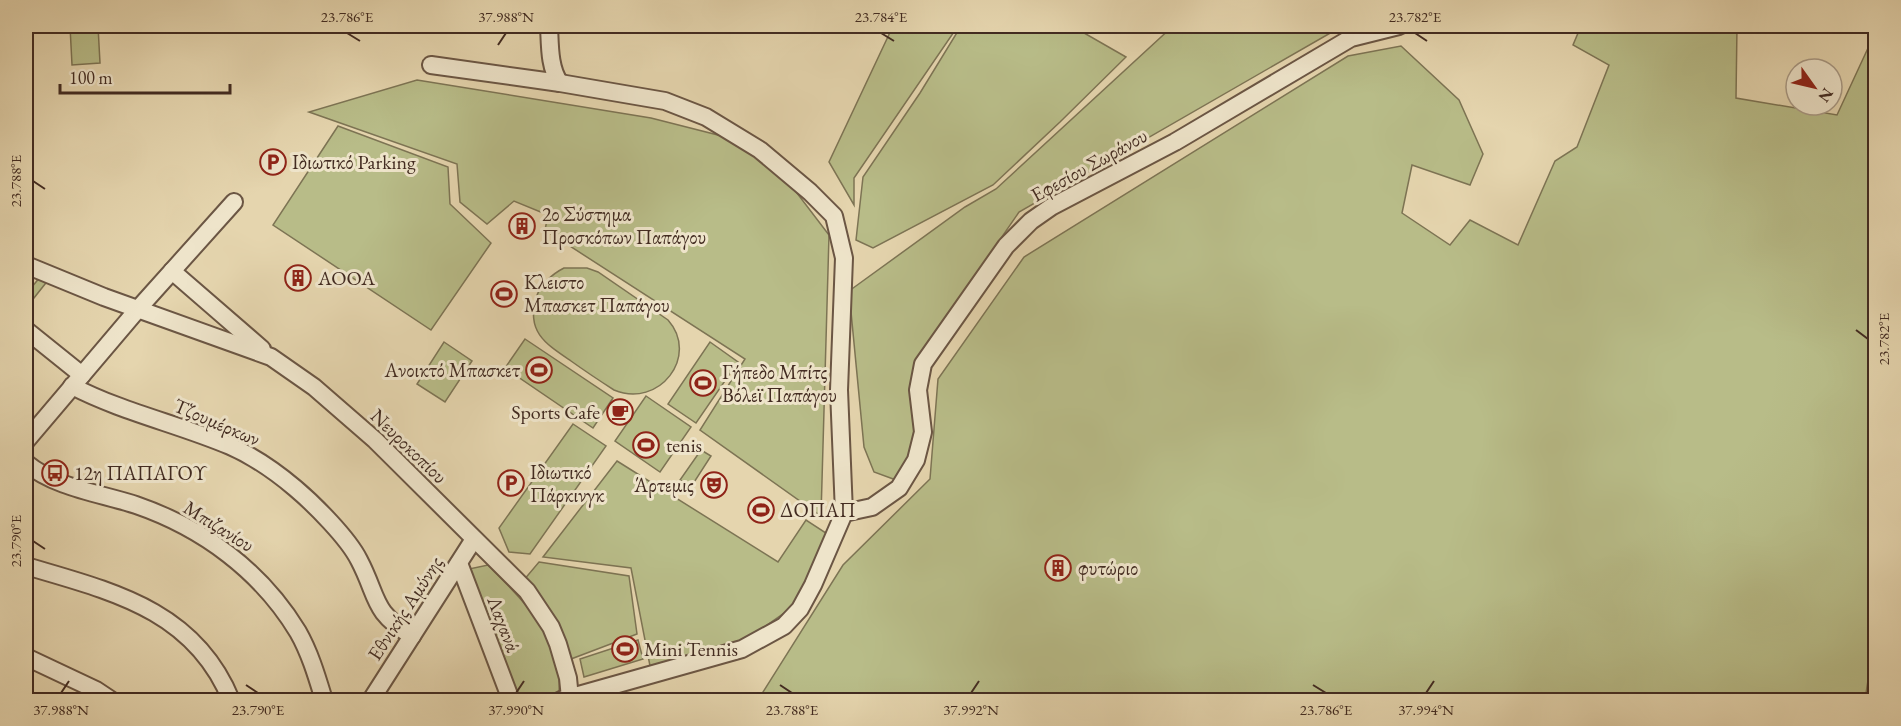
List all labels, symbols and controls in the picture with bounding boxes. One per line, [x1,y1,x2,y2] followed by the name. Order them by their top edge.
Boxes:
[321,7,374,26] text: 23.786°E
[478,7,534,26] text: 37.988°N
[855,7,908,26] text: 23.784°E
[1389,7,1442,26] text: 23.782°E
[60,57,230,95] scale bar
[1784,57,1844,117] north arrow
[69,66,113,89] text: 100 m
[1814,84,1838,106] text: N
[1026,122,1152,208] street label: Εφεσίου Σωράνου
[258,147,288,177] parking icon: Ιδιωτικό Parking
[292,149,416,175] place label: Ιδιωτικό Parking
[6,154,25,207] text: 23.788°E
[542,201,706,250] place label: 2ο Σύστημα Προσκόπων Παπάγου
[507,211,537,241] building icon: 2ο Σύστημα Προσκόπων Παπάγου
[283,263,313,293] building icon: AOOA
[317,265,375,291] place label: AOOA
[524,269,670,318] place label: Κλειστο Μπασκετ Παπάγου
[489,279,519,309] sports icon: Κλειστο Μπασκετ Παπάγου
[1874,312,1893,365] text: 23.782°E
[524,355,554,385] sports icon: Ανοικτό Μπασκετ
[383,357,521,383] place label: Ανοικτό Μπασκετ
[722,359,837,408] place label: Γήπεδο Μπίτς Βόλεϊ Παπάγου
[688,368,718,398] sports icon: Γήπεδο Μπίτς Βόλεϊ Παπάγου
[170,392,264,452] street label: Τζουμέρκων
[605,397,635,427] cafe icon: Sports Cafe
[511,399,600,425] place label: Sports Cafe
[365,403,453,489] street label: Νευροκοπίου
[631,430,661,460] sports icon: tenis
[666,432,702,458] place label: tenis
[40,458,70,488] bus stop icon: 12η ΠΑΠΑΓΟΥ
[530,459,605,508] place label: Ιδιωτικό Πάρκινγκ
[74,460,208,486] place label: 12η ΠΑΠΑΓΟΥ
[496,468,526,498] parking icon: Ιδιωτικό Πάρκινγκ
[699,470,729,500] theatre icon: Άρτεμις
[633,472,694,498] place label: Άρτεμις
[179,494,259,558] street label: Μπιζανίου
[746,495,776,525] sports icon: ΔΟΠΑΠ
[780,497,856,523] place label: ΔΟΠΑΠ
[6,514,25,567] text: 23.790°E
[362,551,449,665] street label: Εθνικής Αμύνης
[1043,553,1073,583] building icon: φυτώριο
[1078,555,1138,581] place label: φυτώριο
[481,591,527,657] street label: Λαχανά
[610,634,640,664] sports icon: Mini Tennis
[644,636,738,662] place label: Mini Tennis
[33,700,89,719] text: 37.988°N
[232,700,285,719] text: 23.790°E
[488,700,544,719] text: 37.990°N
[766,700,819,719] text: 23.788°E
[943,700,999,719] text: 37.992°N
[1300,700,1353,719] text: 23.786°E
[1398,700,1454,719] text: 37.994°N

